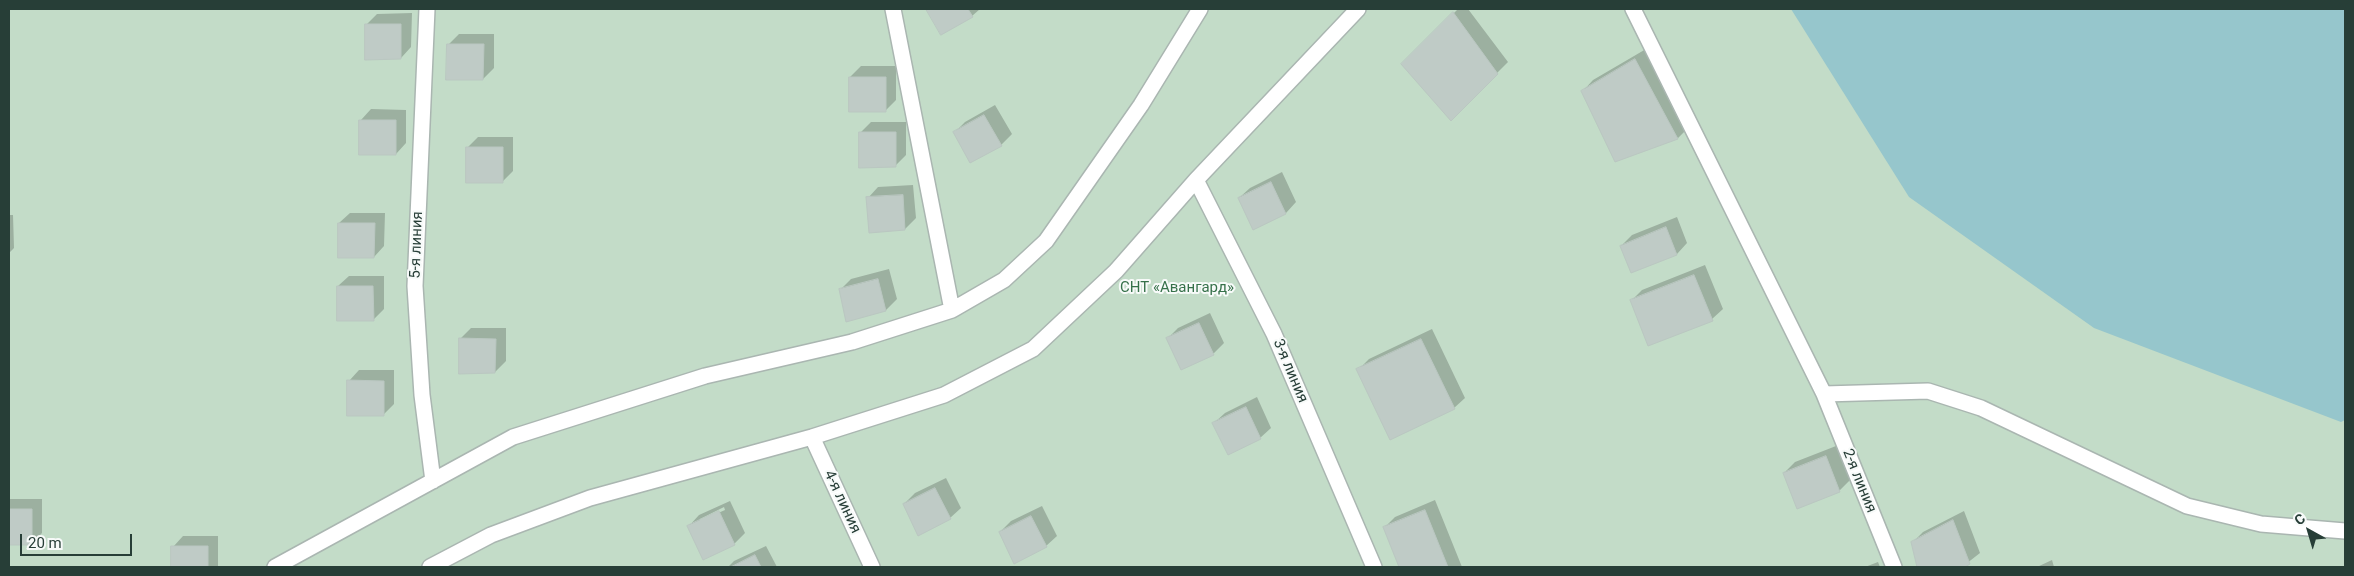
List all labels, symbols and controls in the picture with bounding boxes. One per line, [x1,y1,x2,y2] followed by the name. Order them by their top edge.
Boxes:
[407,211,427,279] street label: 5-я линия
[1120,279,1234,297] park label: СНТ «Авангард»
[1269,336,1311,406] street label: 3-я линия
[1838,446,1880,516] street label: 2-я линия
[820,468,864,536] street label: 4-я линия
[2284,506,2334,556] north arrow
[2291,510,2308,528] text: С
[22,524,135,556] scale bar
[28,534,62,552] text: 20 m

